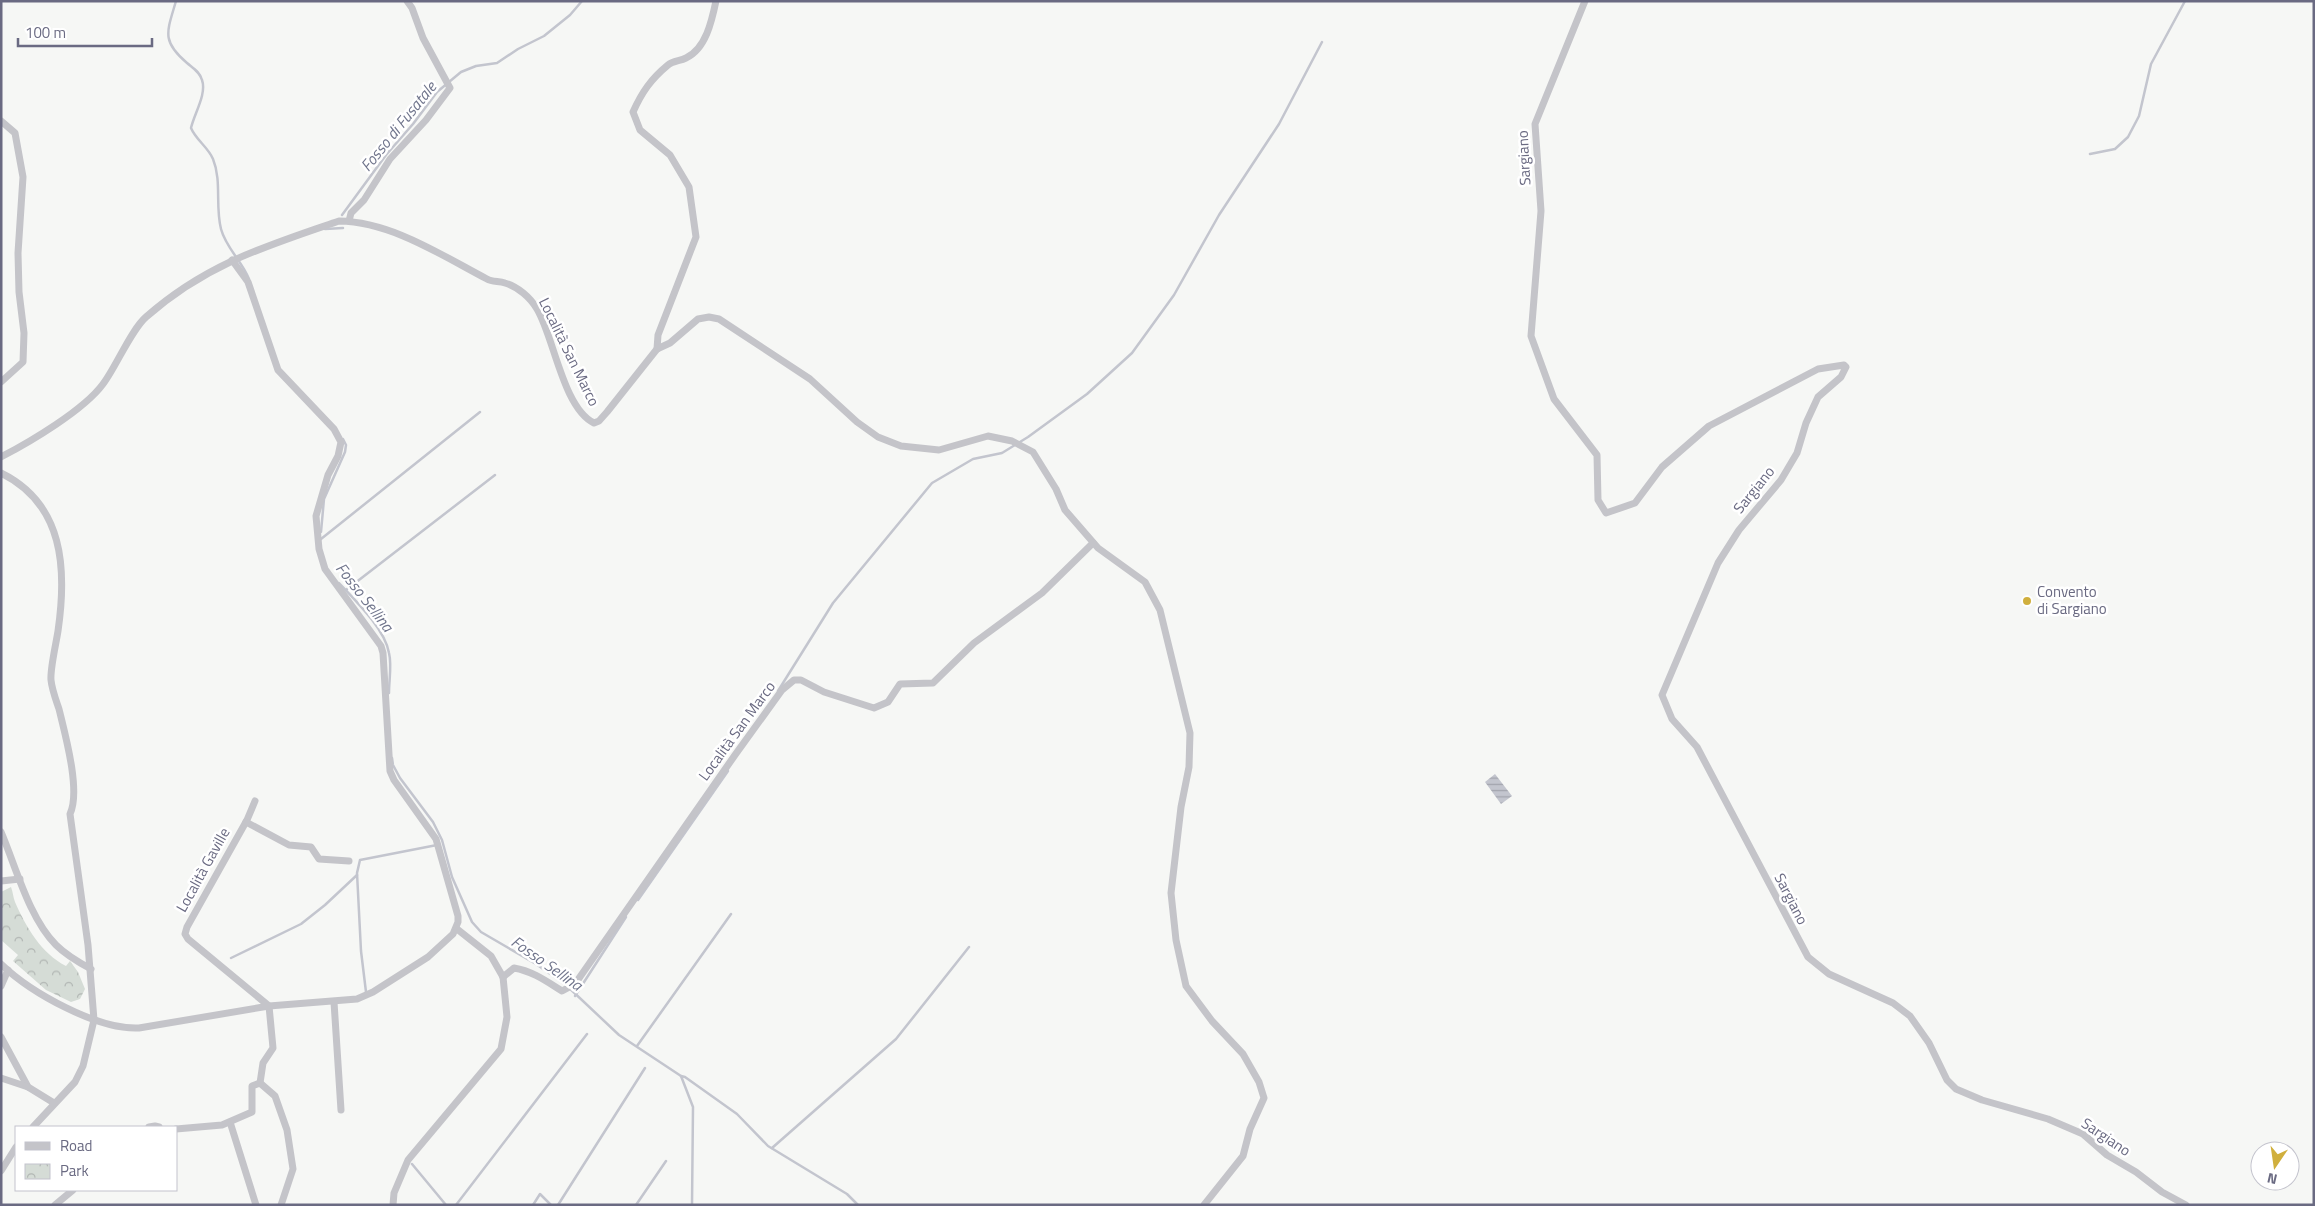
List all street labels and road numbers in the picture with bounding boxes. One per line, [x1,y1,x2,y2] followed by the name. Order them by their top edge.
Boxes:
[1511,130,1536,186] street label: Sargiano
[533,294,606,410] street label: Località San Marco
[1727,461,1780,518] street label: Sargiano
[692,676,781,785] street label: Località San Marco
[170,823,235,916] street label: Località Gaville
[1769,869,1814,929] street label: Sargiano
[2077,1112,2136,1162] street label: Sargiano

